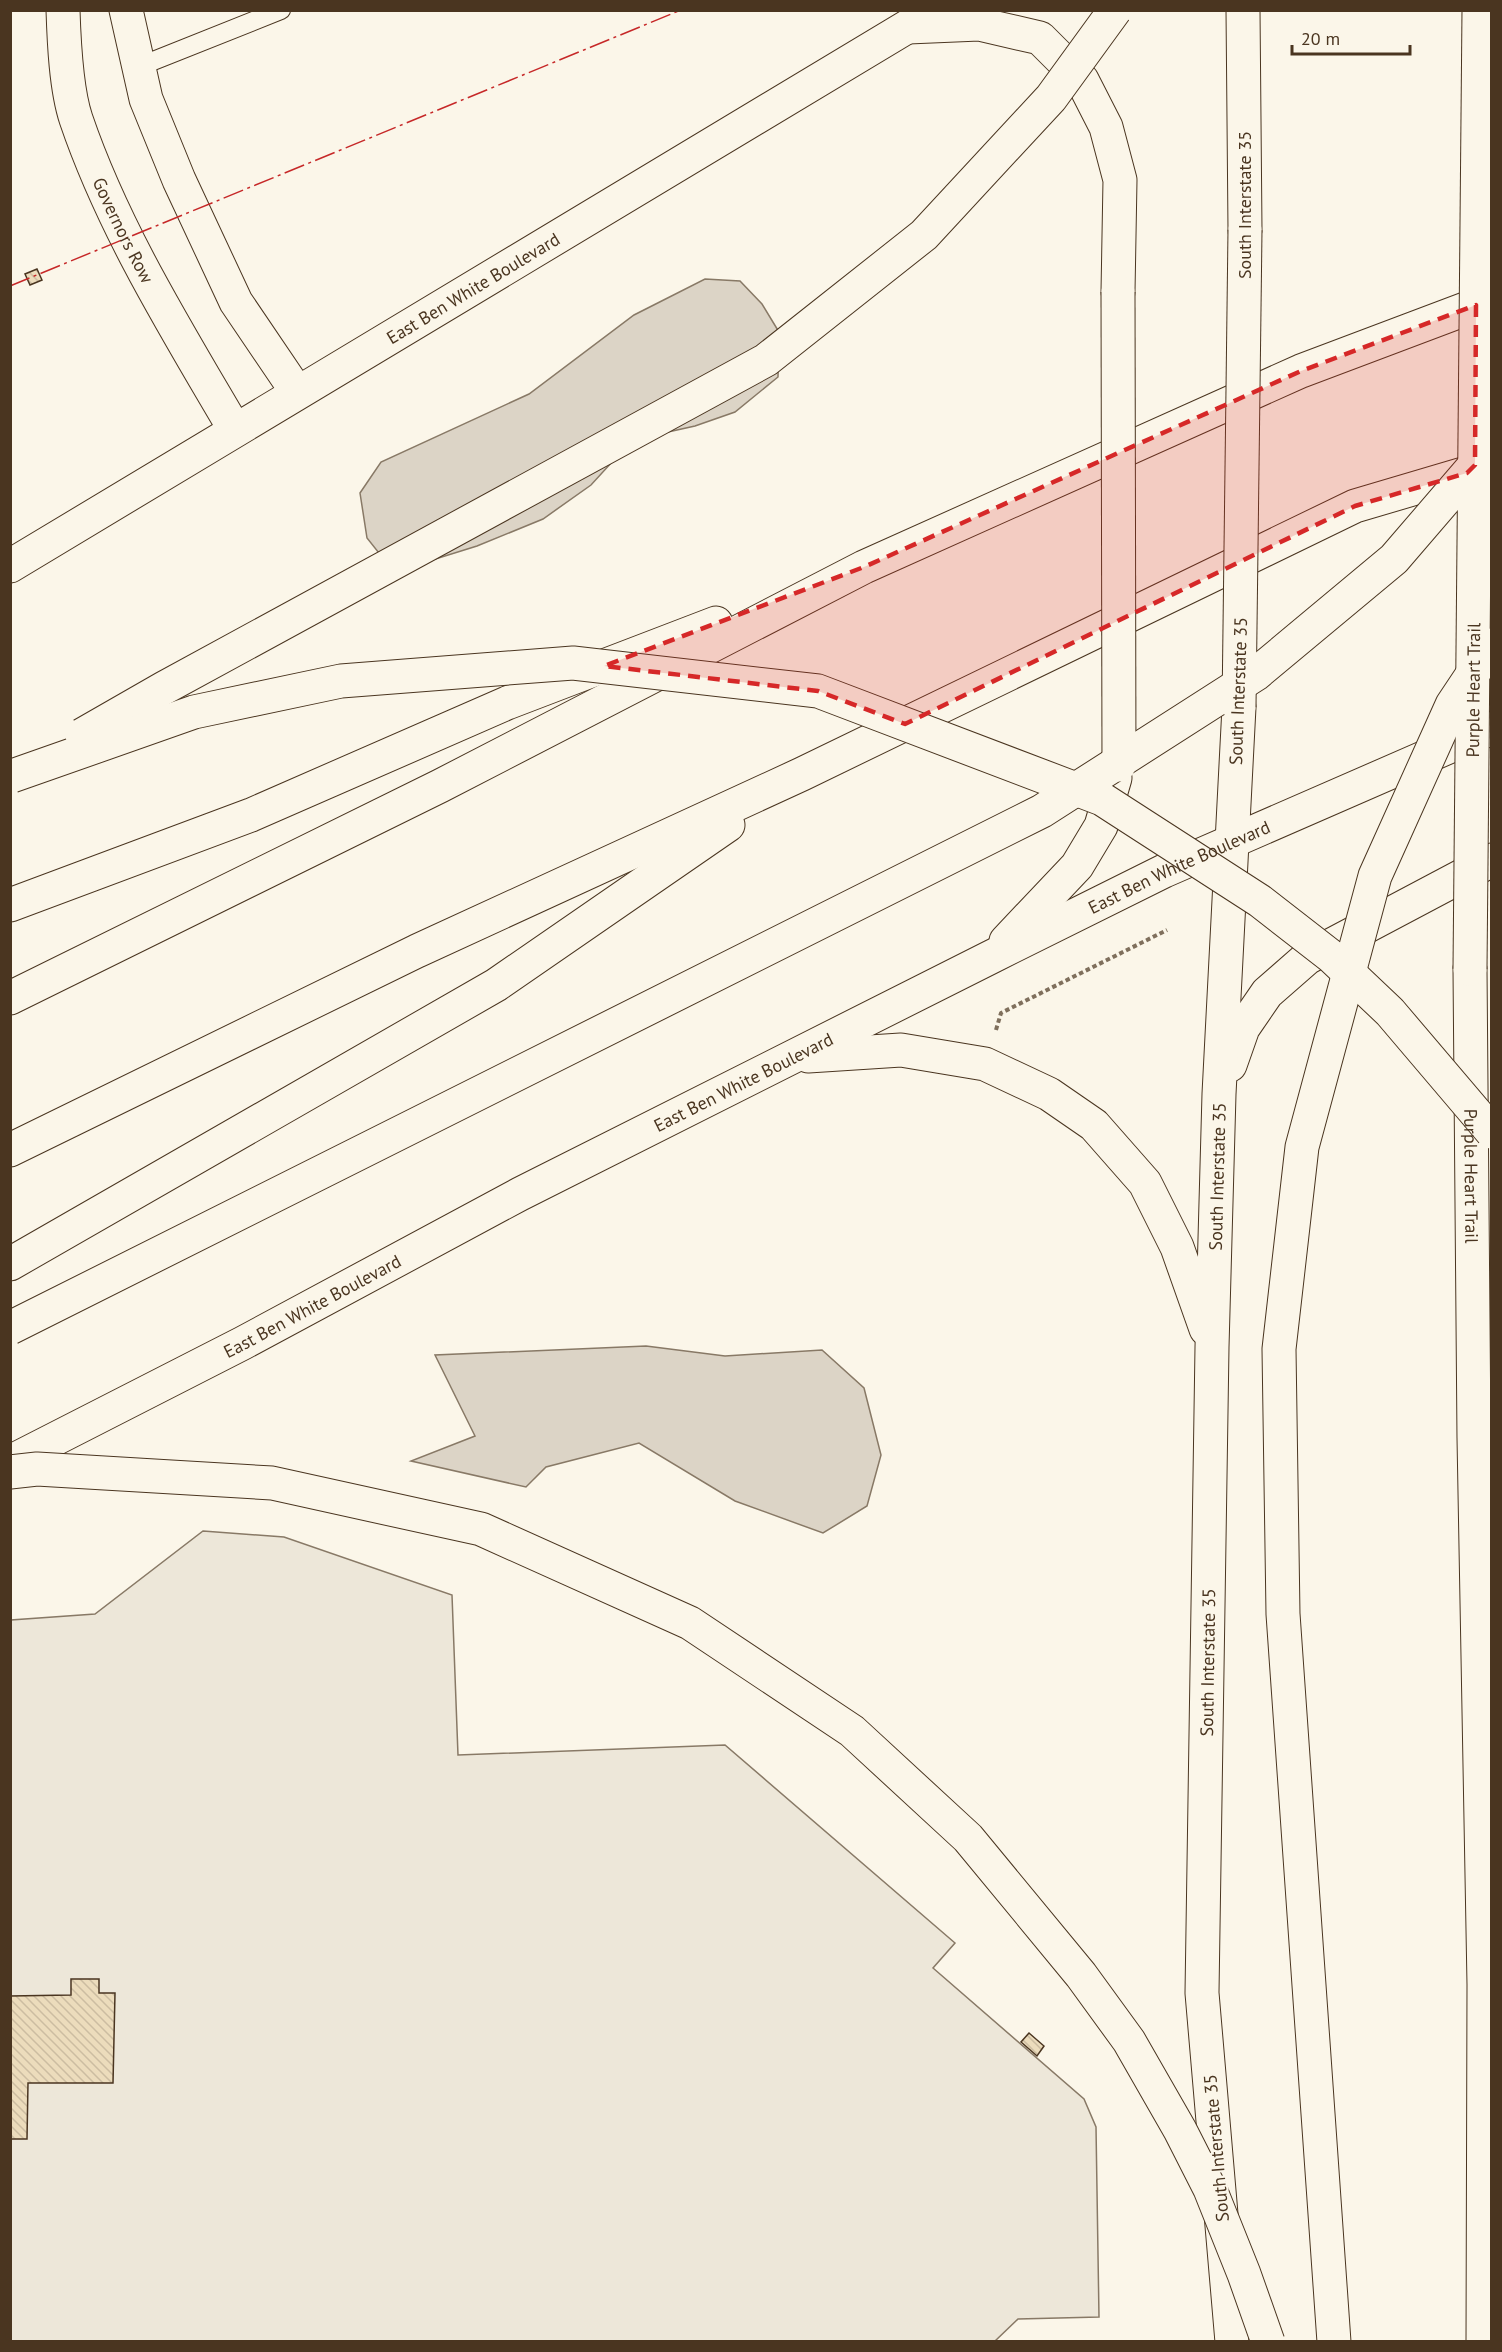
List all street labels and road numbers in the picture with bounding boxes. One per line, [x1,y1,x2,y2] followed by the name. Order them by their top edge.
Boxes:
[1233,131,1256,279] street label: South Interstate 35
[88,174,160,287] street label: Governors Row
[382,227,564,349] street label: East Ben White Boulevard
[1224,617,1252,765] street label: South Interstate 35
[1460,622,1485,757] street label: Purple Heart Trail
[1084,815,1273,918] street label: East Ben White Boulevard
[650,1027,837,1136] street label: East Ben White Boulevard
[1203,1102,1230,1251] street label: South Interstate 35
[1460,1109,1484,1244] street label: Purple Heart Trail
[219,1249,405,1363] street label: East Ben White Boulevard
[1194,1588,1220,1737] street label: South Interstate 35
[1198,2073,1234,2223] street label: South Interstate 35

